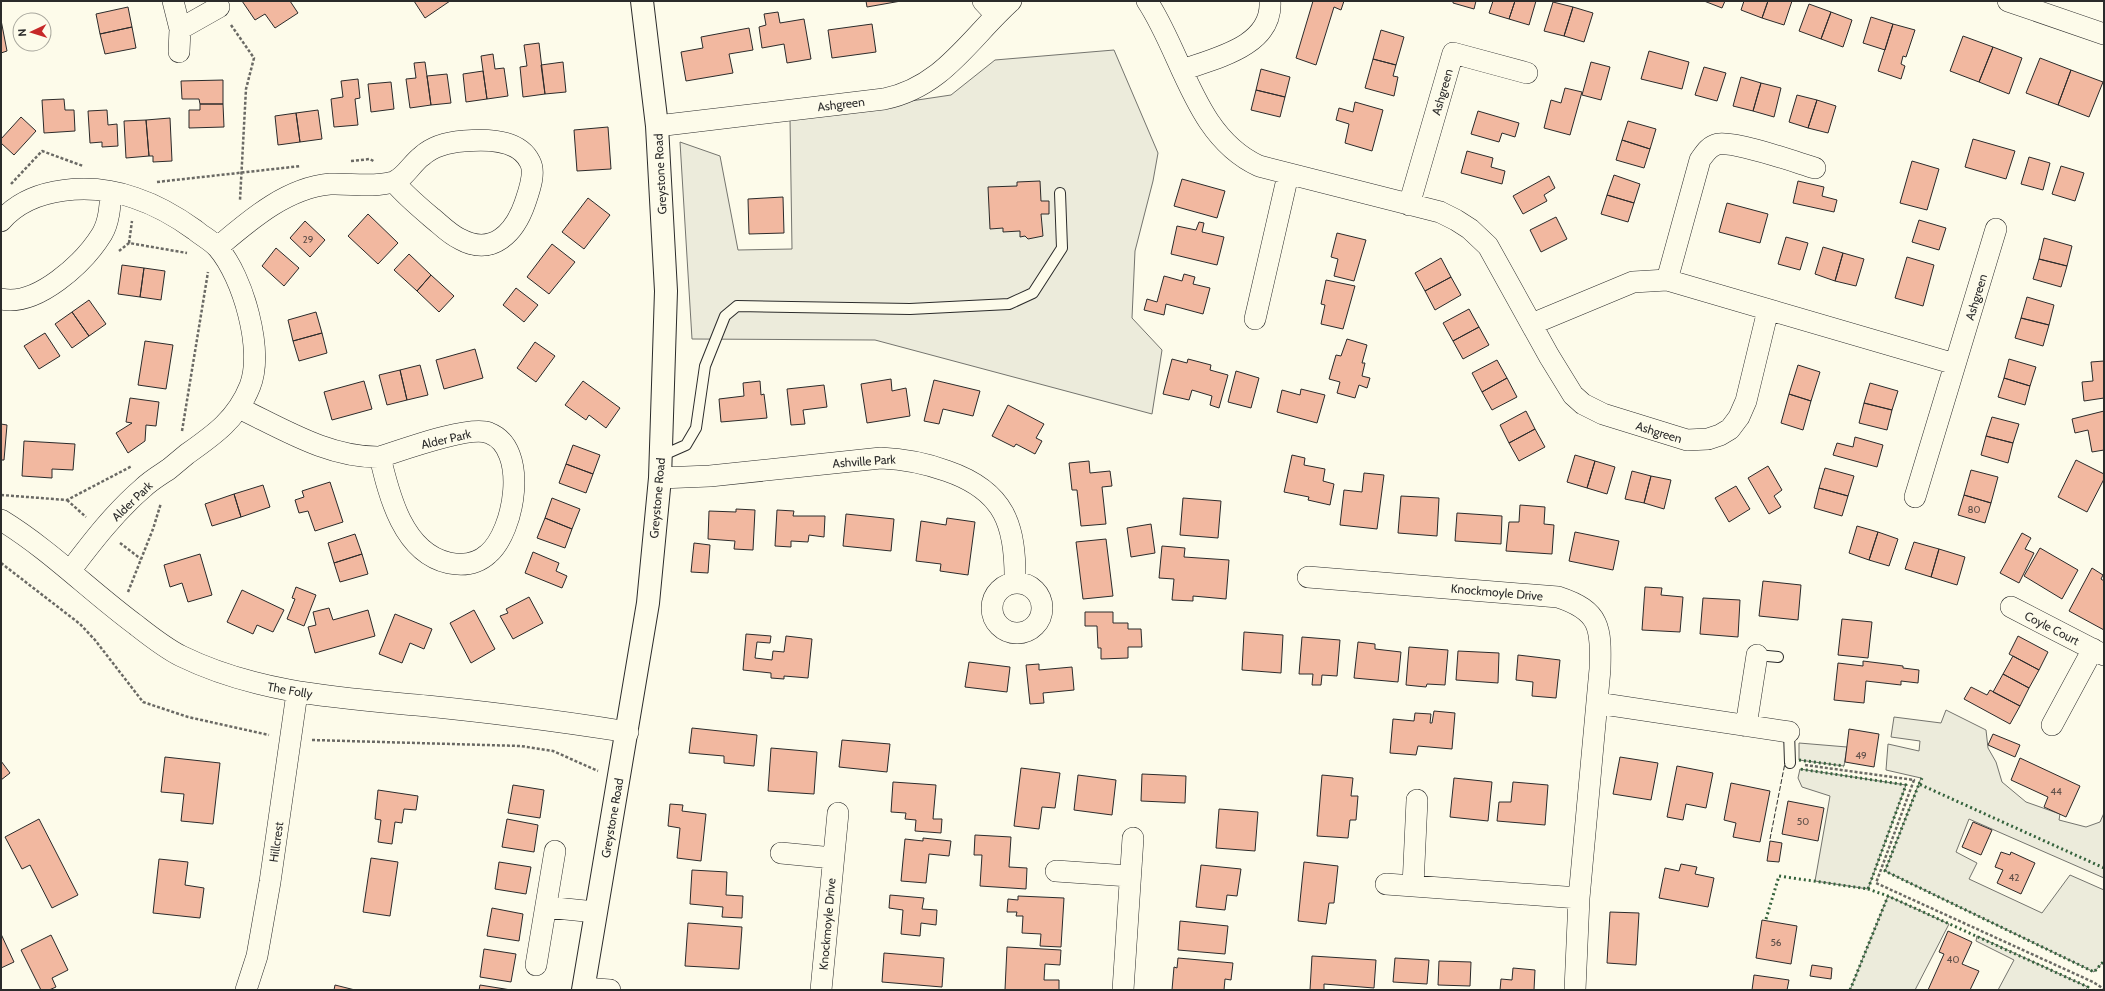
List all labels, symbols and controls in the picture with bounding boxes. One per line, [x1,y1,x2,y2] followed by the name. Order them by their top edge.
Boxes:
[12,12,52,52] north arrow
[15,28,29,37] text: N
[1428,67,1456,117] street label: Ashgreen
[817,94,866,114] street label: Ashgreen
[650,133,670,215] street label: Greystone Road
[303,233,314,246] house number: 29
[1962,272,1990,322] street label: Ashgreen
[1634,418,1684,446] street label: Ashgreen
[419,426,473,452] street label: Alder Park
[832,451,897,471] street label: Ashville Park
[646,457,668,539] street label: Greystone Road
[108,477,156,524] street label: Alder Park
[1967,503,1981,516] house number: 80
[1450,580,1544,604] street label: Knockmoyle Drive
[2022,608,2082,648] street label: Coyle Court
[266,679,314,701] street label: The Folly
[1855,749,1867,762] house number: 49
[598,777,626,859] street label: Greystone Road
[2050,785,2062,798] house number: 44
[1797,815,1809,828] house number: 50
[266,821,286,863] street label: Hillcrest
[2008,871,2020,884] house number: 42
[815,877,839,971] street label: Knockmoyle Drive
[1770,936,1782,949] house number: 56
[1947,953,1959,966] house number: 40

